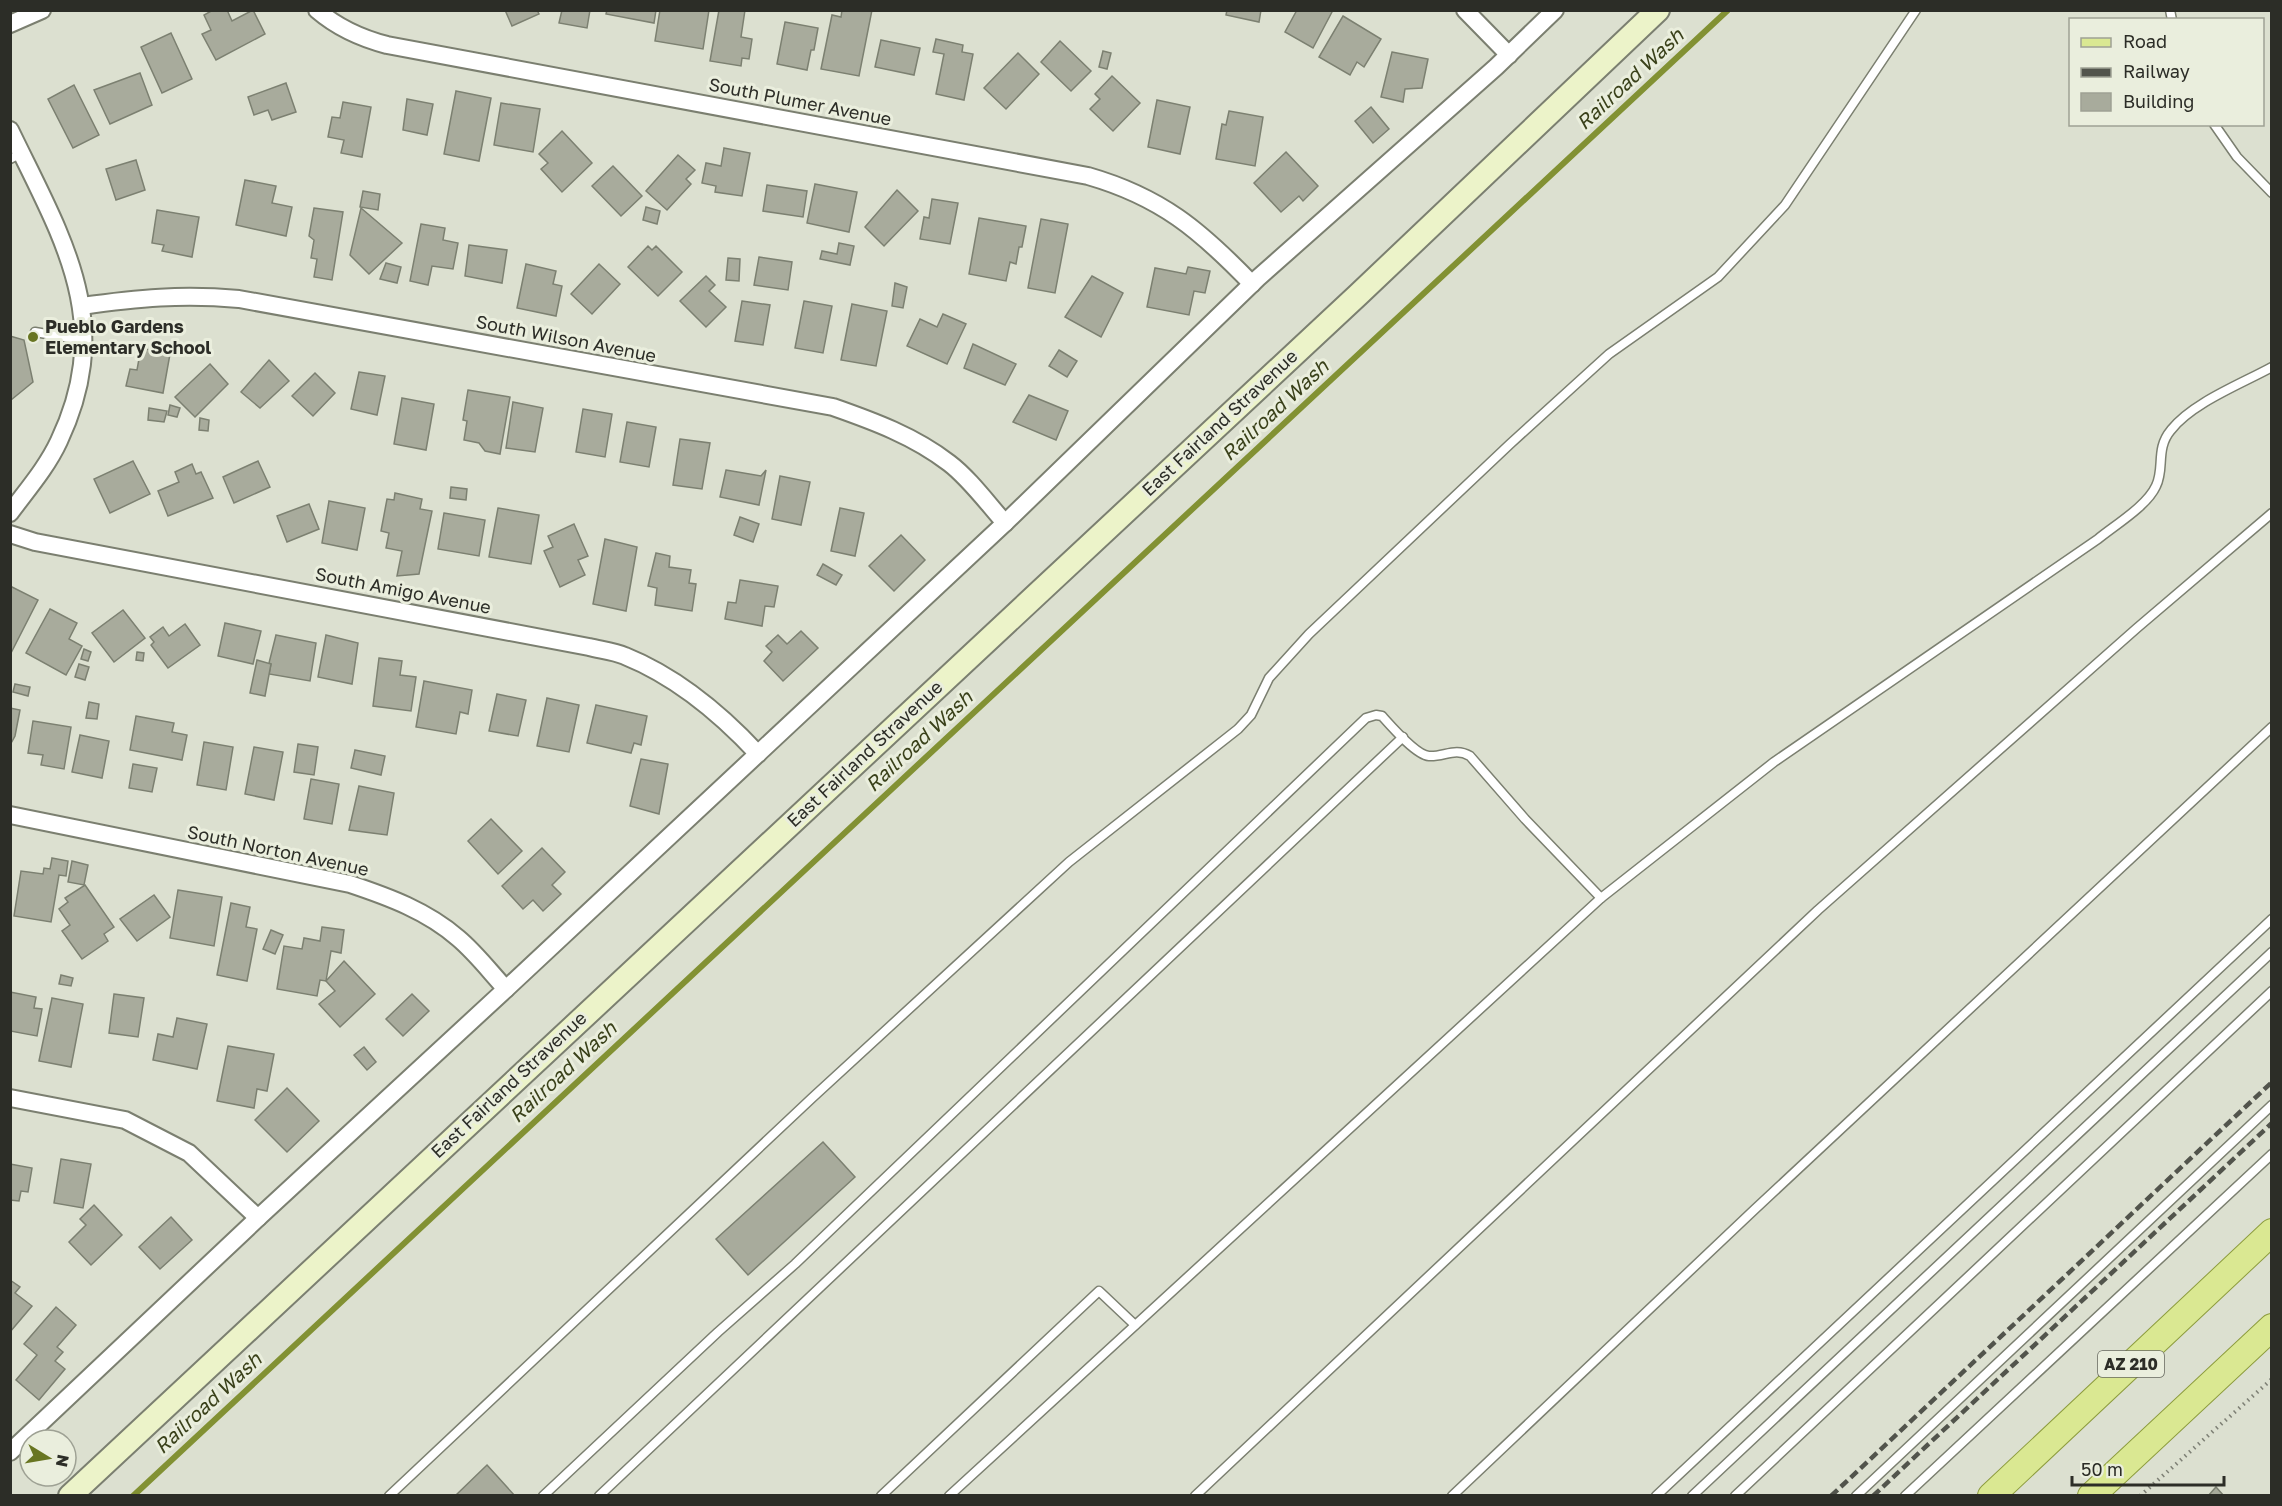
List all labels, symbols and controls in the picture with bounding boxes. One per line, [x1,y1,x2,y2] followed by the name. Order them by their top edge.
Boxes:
[2069,18,2264,126] legend
[1571,22,1688,134] water label: Railroad Wash
[2123,30,2167,52] text: Road
[2123,60,2190,82] text: Railway
[707,72,894,130] street label: South Plumer Avenue
[2123,90,2194,112] text: Building
[474,310,658,366] street label: South Wilson Avenue
[45,315,211,358] place label: Pueblo Gardens Elementary School
[26,330,40,344] marker: Pueblo Gardens Elementary School
[1137,344,1302,500] street label: East Fairland Stravenue
[1216,353,1333,465] water label: Railroad Wash
[313,562,493,618] street label: South Amigo Avenue
[782,675,947,831] street label: East Fairland Stravenue
[860,684,977,796] water label: Railroad Wash
[185,820,371,880] street label: South Norton Avenue
[426,1006,591,1162] street label: East Fairland Stravenue
[504,1015,621,1127] water label: Railroad Wash
[149,1346,266,1458] water label: Railroad Wash
[2098,1351,2164,1377] road number: AZ 210
[18,1428,78,1488] north arrow
[2072,1449,2224,1487] scale bar
[52,1453,74,1469] text: N
[2081,1458,2123,1480] text: 50 m

